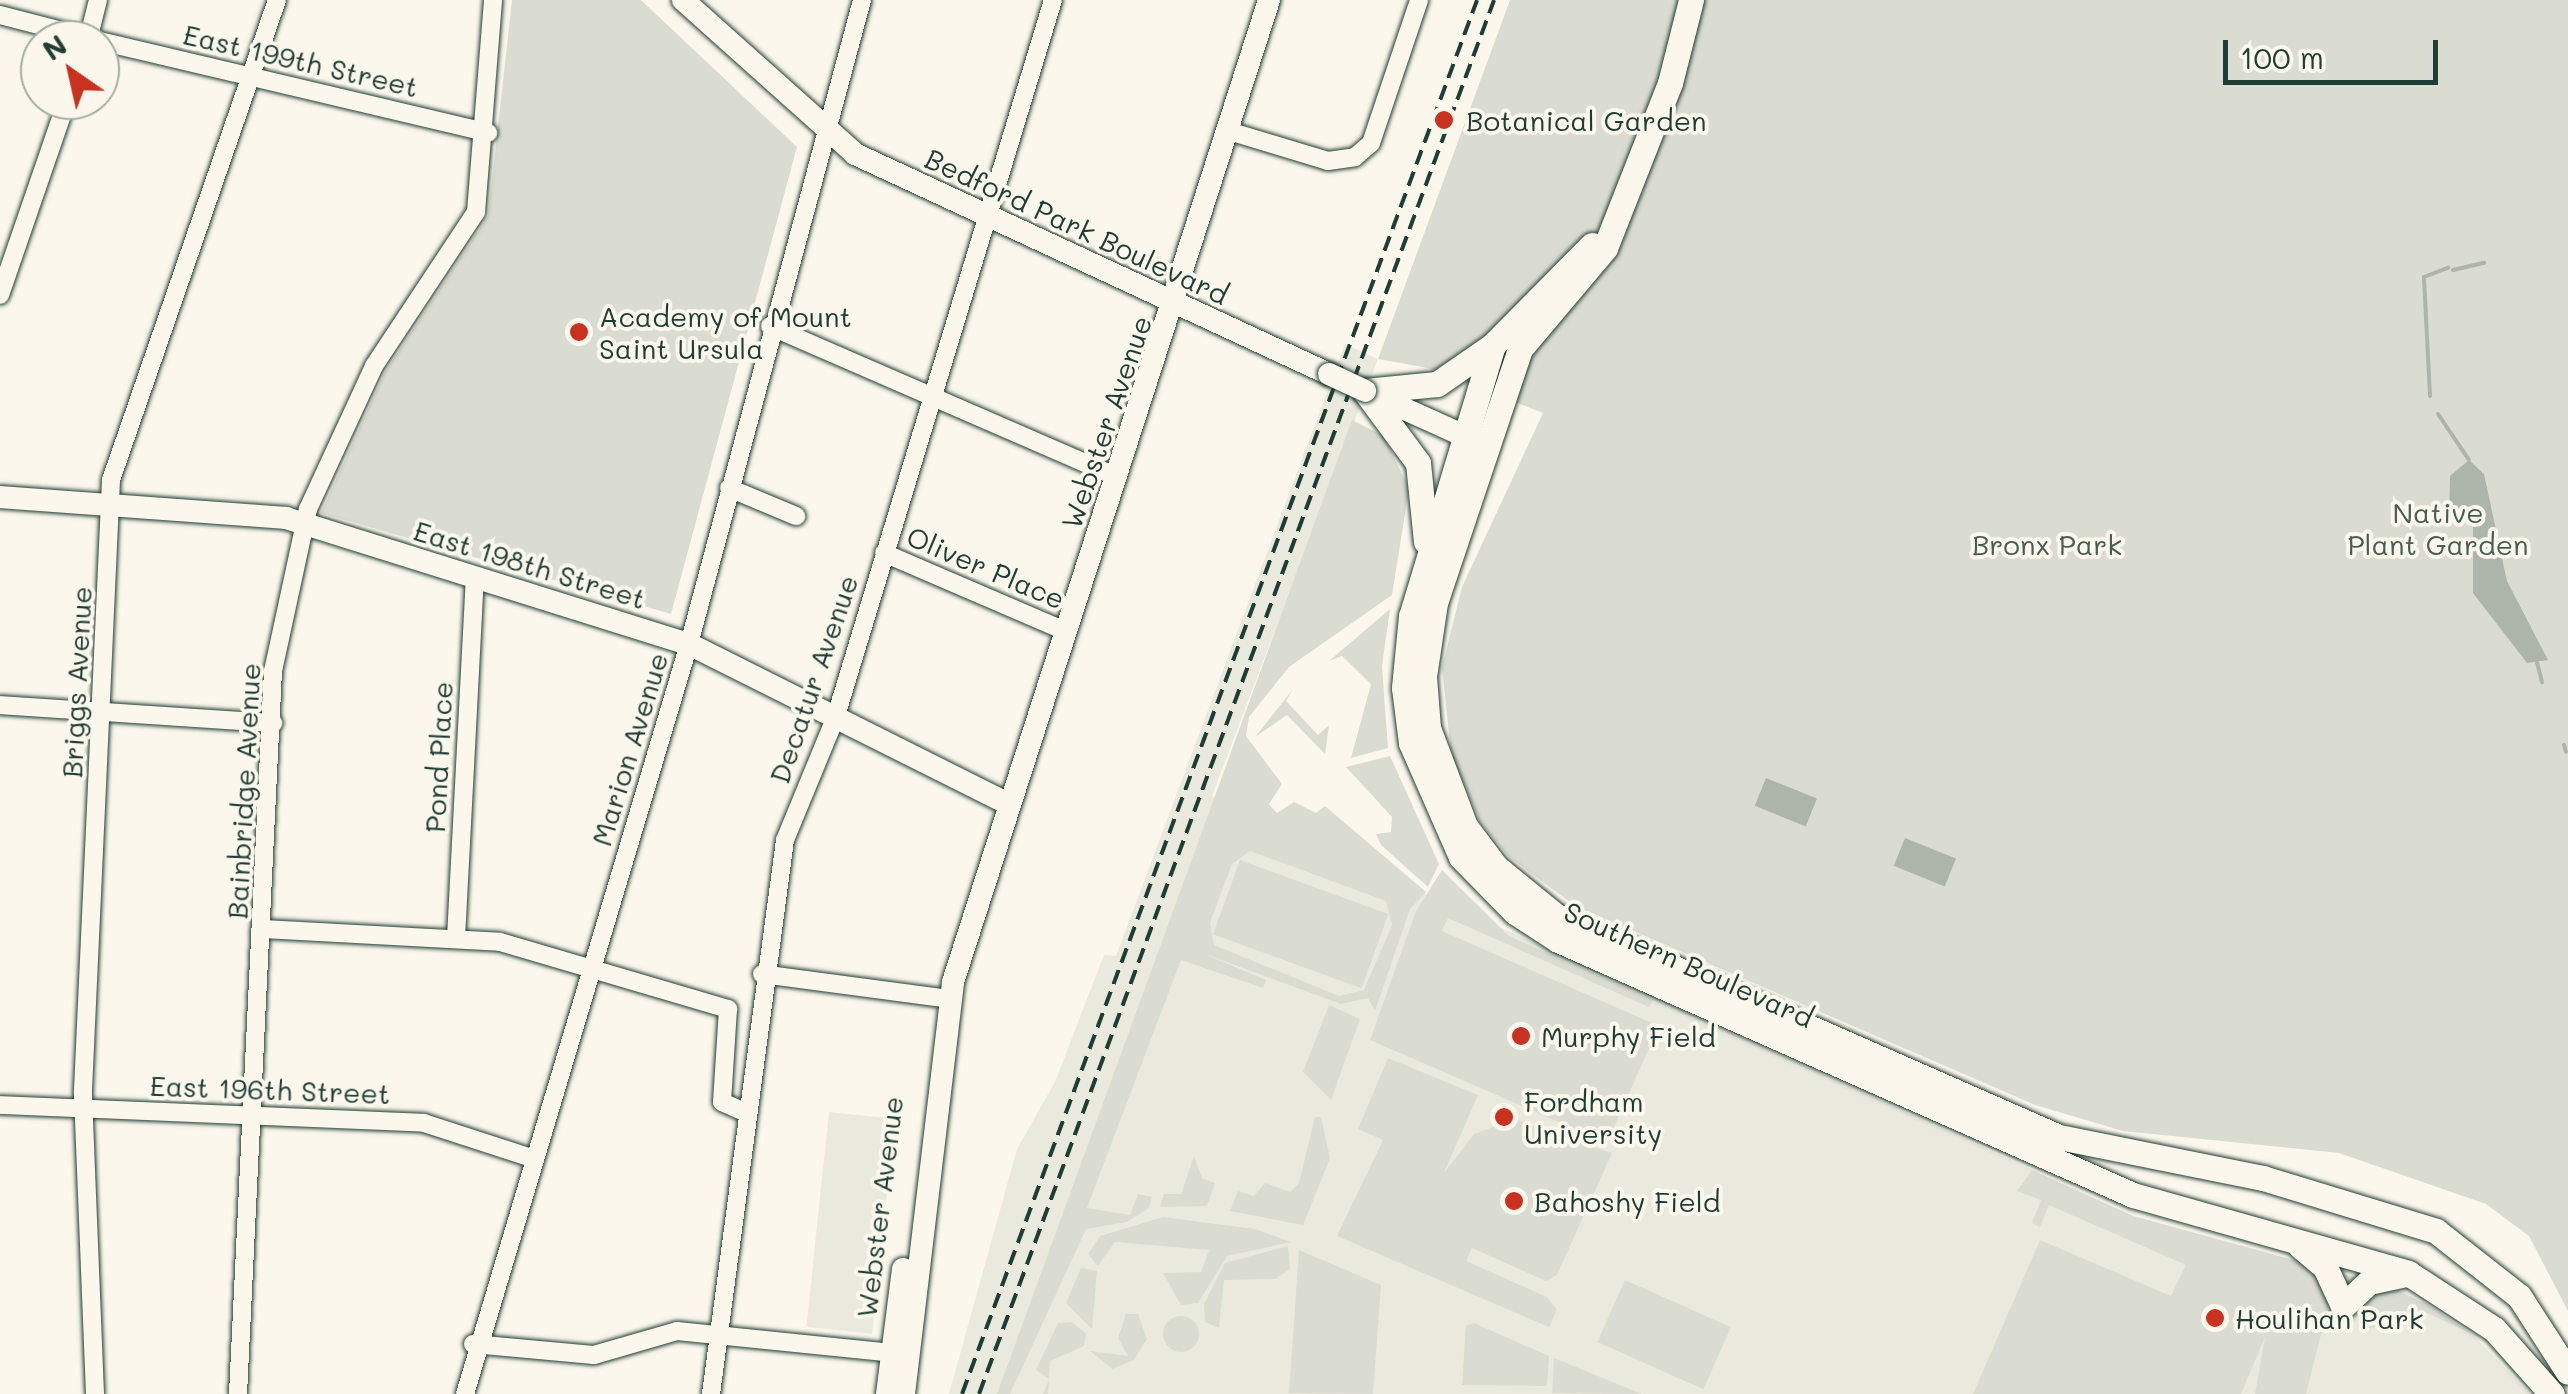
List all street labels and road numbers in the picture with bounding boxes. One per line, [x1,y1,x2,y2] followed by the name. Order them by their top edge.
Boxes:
[180,17,422,103] street label: East 199th Street
[920,141,1234,311] street label: Bedford Park Boulevard
[1054,311,1158,533] street label: Webster Avenue
[410,513,650,615] street label: East 198th Street
[902,519,1070,615] street label: Oliver Place
[762,570,864,788] street label: Decatur Avenue
[54,585,98,779] street label: Briggs Avenue
[584,648,674,850] street label: Marion Avenue
[220,662,266,920] street label: Bainbridge Avenue
[417,681,459,833] street label: Pond Place
[1559,894,1819,1034] street label: Southern Boulevard
[149,1068,391,1110] street label: East 196th Street
[849,1094,909,1320] street label: Webster Avenue

